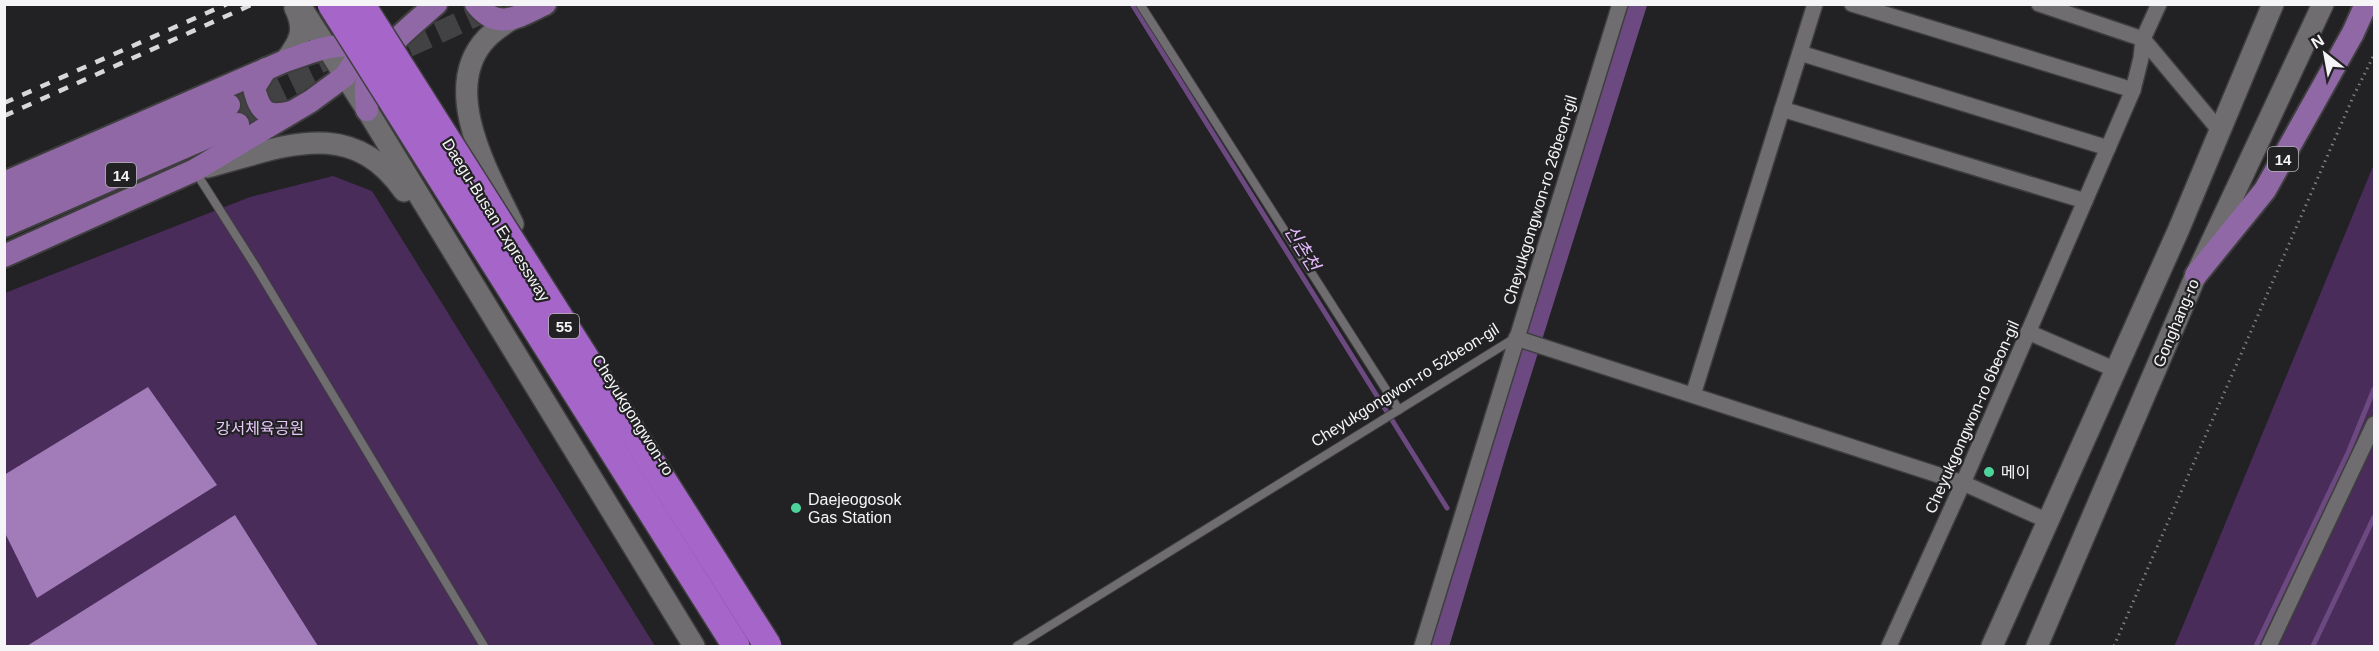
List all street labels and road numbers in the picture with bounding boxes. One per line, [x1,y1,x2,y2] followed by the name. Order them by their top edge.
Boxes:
[1500,93,1580,307] street label: Cheyukgongwon-ro 26beon-gil
[439,136,553,304] street label: Daegu-Busan Expressway
[2268,147,2298,171] road number: 14
[106,163,136,187] road number: 14
[2150,276,2202,370] street label: Gonghang-ro
[549,314,579,338] road number: 55
[1922,318,2022,516] street label: Cheyukgongwon-ro 6beon-gil
[1308,320,1502,450] street label: Cheyukgongwon-ro 52beon-gil
[589,352,677,478] street label: Cheyukgongwon-ro

